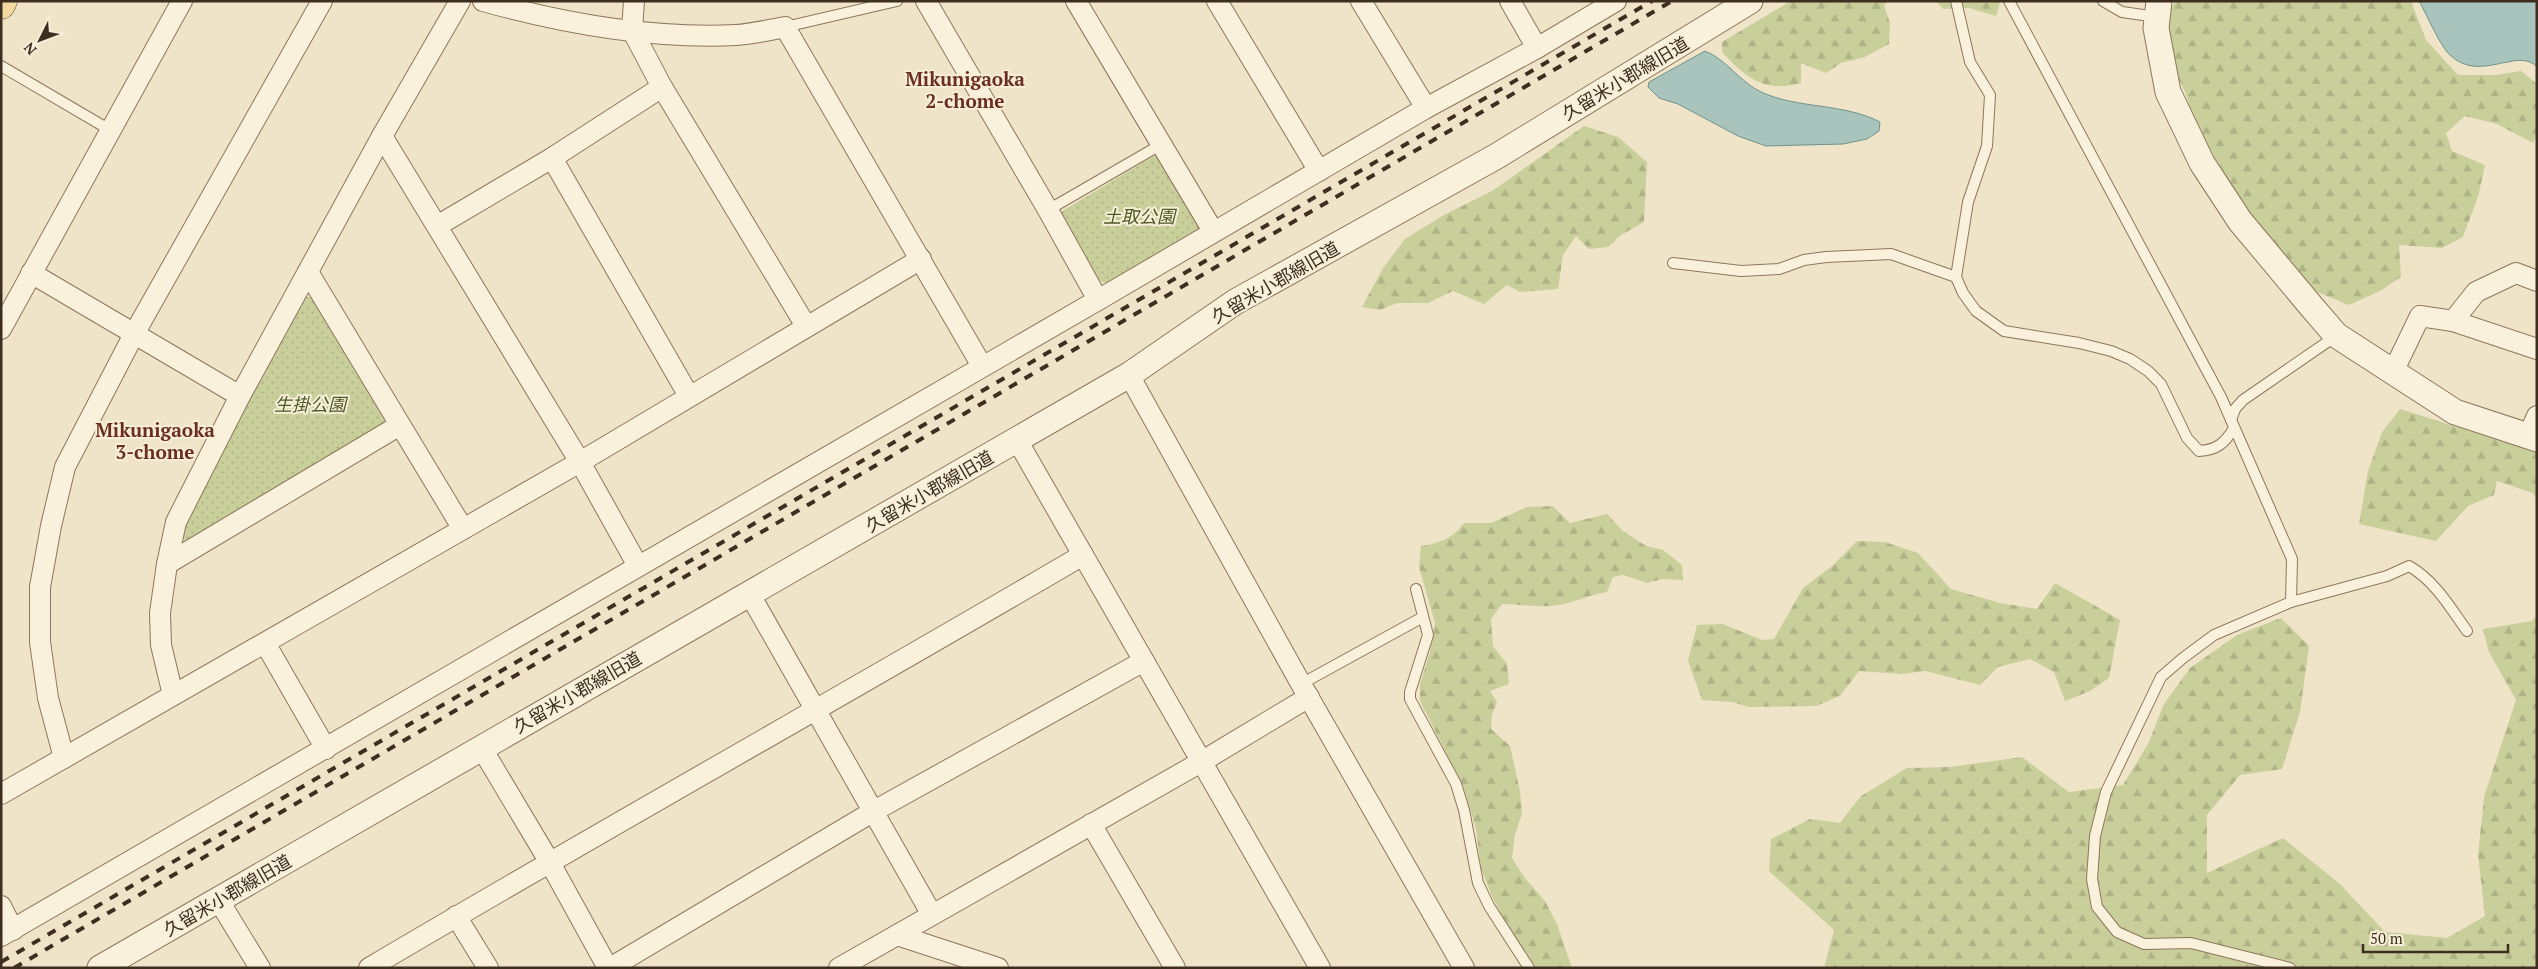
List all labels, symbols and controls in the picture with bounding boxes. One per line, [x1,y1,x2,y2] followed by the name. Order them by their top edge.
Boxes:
[15,15,65,65] north arrow
[1557,31,1693,125] street label: 久留米小郡線旧道
[19,38,41,59] text: N
[905,66,1025,113] district label: Mikunigaoka 2-chome
[1103,204,1178,228] park label: 土取公園
[1207,236,1343,328] street label: 久留米小郡線旧道
[274,392,349,416] park label: 生掛公園
[95,417,215,464] district label: Mikunigaoka 3-chome
[861,445,997,537] street label: 久留米小郡線旧道
[509,646,645,738] street label: 久留米小郡線旧道
[159,849,295,941] street label: 久留米小郡線旧道
[2363,922,2508,954] scale bar
[2370,928,2403,948] text: 50 m

